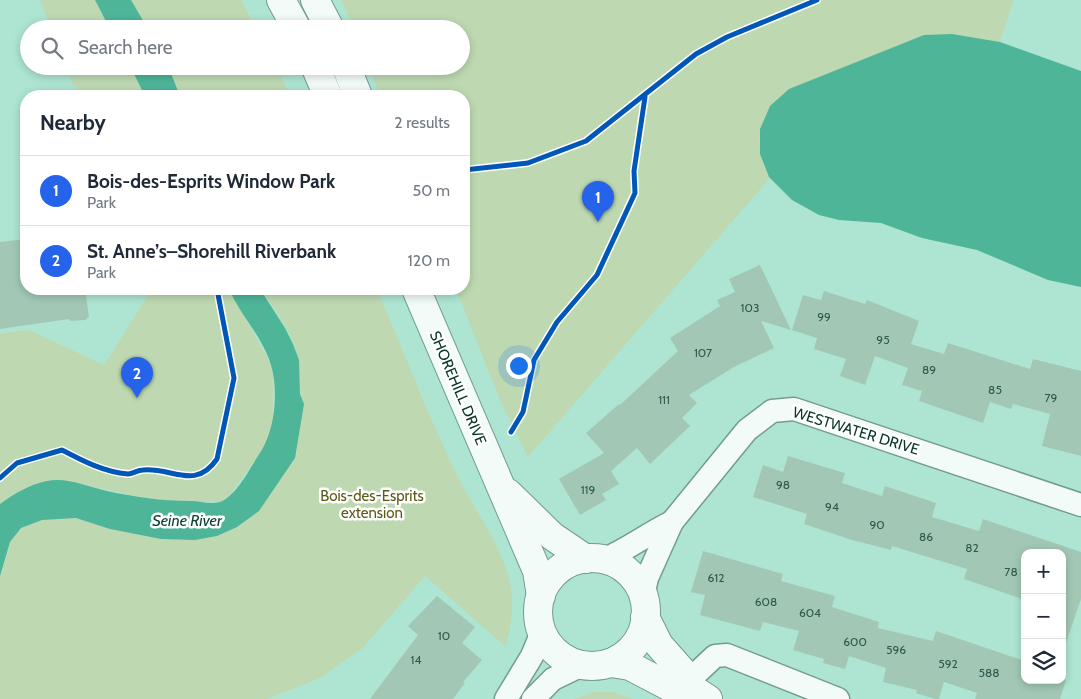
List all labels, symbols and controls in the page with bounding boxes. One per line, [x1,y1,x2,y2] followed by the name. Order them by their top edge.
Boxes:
[20,20,470,75] search box
[38,34,66,62] icon: search
[78,36,172,59] text: Search here
[40,110,106,135] text: Nearby
[394,113,450,132] text: 2 results
[87,170,335,193] text: Bois-des-Esprits Window Park
[53,181,59,200] text: 1
[413,181,450,200] text: 50 m
[582,181,614,222] pin: 1
[87,193,116,212] text: Park
[87,240,336,263] text: St. Anne’s–Shorehill Riverbank
[52,251,60,270] text: 2
[408,251,450,270] text: 120 m
[87,263,116,282] text: Park
[741,300,759,315] house number: 103
[817,309,831,324] house number: 99
[426,328,490,448] street label: SHOREHILL DRIVE
[876,332,890,347] house number: 95
[694,345,712,360] house number: 107
[506,353,532,379] your location
[121,357,153,398] pin: 2
[922,362,936,377] house number: 89
[988,382,1002,397] house number: 85
[1045,390,1058,405] house number: 79
[658,392,670,407] house number: 111
[791,403,921,459] street label: WESTWATER DRIVE
[776,477,790,492] house number: 98
[581,482,596,497] house number: 119
[320,487,424,522] park label: Bois-des-Esprits extension
[825,499,839,514] house number: 94
[152,511,223,530] water label: Seine River
[869,517,885,532] house number: 90
[919,529,933,544] house number: 86
[965,540,979,555] house number: 82
[1021,549,1066,684] map controls
[1021,549,1066,594] button: +
[1004,564,1018,579] house number: 78
[708,570,724,585] house number: 612
[755,594,777,609] house number: 608
[1021,594,1066,639] button: −
[799,605,821,620] house number: 604
[438,628,450,643] house number: 10
[843,634,867,649] house number: 600
[1021,639,1066,684] button: layers
[886,642,906,657] house number: 596
[411,652,421,667] house number: 14
[938,656,958,671] house number: 592
[978,665,1000,680] house number: 588

